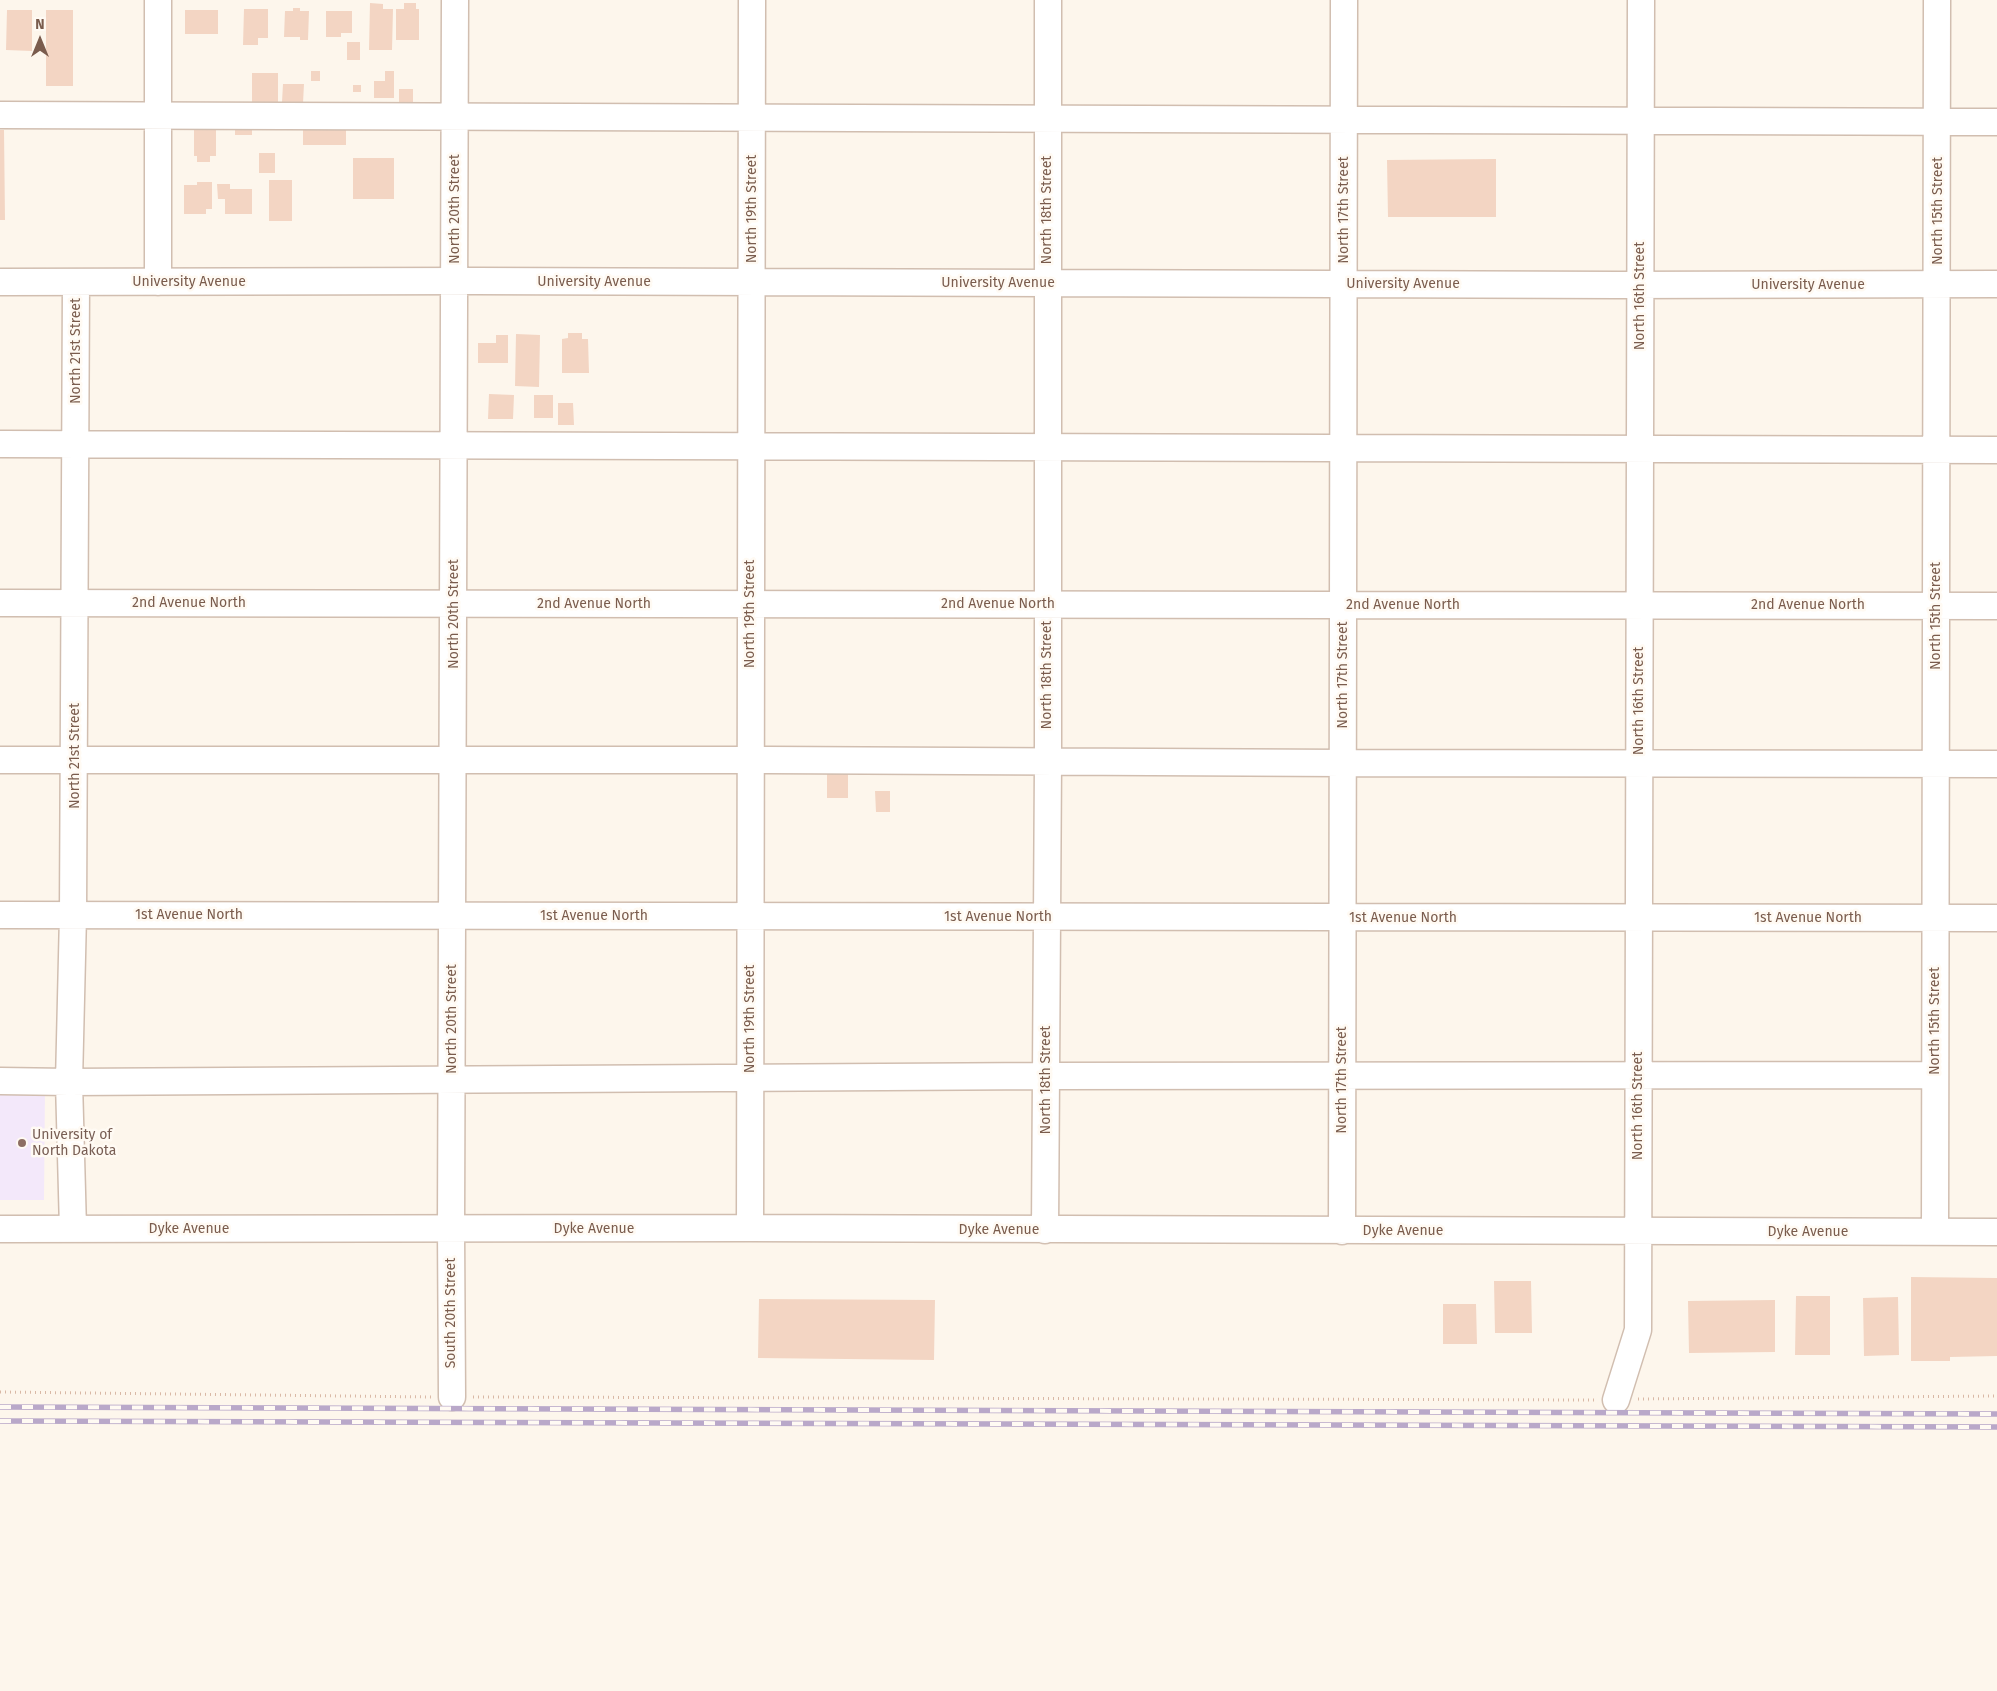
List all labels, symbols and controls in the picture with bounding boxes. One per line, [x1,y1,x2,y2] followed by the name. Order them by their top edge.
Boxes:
[15,15,65,65] north arrow
[35,16,45,33] text: N
[447,154,463,264] street label: North 20th Street
[744,155,760,263] street label: North 19th Street
[1039,156,1055,264] street label: North 18th Street
[1336,156,1352,264] street label: North 17th Street
[1930,157,1946,265] street label: North 15th Street
[1632,242,1648,350] street label: North 16th Street
[132,274,246,290] street label: University Avenue
[537,274,651,290] street label: University Avenue
[941,275,1055,291] street label: University Avenue
[1346,276,1460,292] street label: University Avenue
[1751,277,1865,293] street label: University Avenue
[68,298,84,404] street label: North 21st Street
[446,559,462,669] street label: North 20th Street
[742,560,758,668] street label: North 19th Street
[1928,562,1944,670] street label: North 15th Street
[132,595,246,611] street label: 2nd Avenue North
[537,596,651,612] street label: 2nd Avenue North
[941,596,1055,612] street label: 2nd Avenue North
[1346,597,1460,613] street label: 2nd Avenue North
[1751,597,1865,613] street label: 2nd Avenue North
[1039,621,1055,729] street label: North 18th Street
[1335,621,1351,729] street label: North 17th Street
[1631,647,1647,755] street label: North 16th Street
[67,703,83,809] street label: North 21st Street
[135,907,243,923] street label: 1st Avenue North
[540,908,648,924] street label: 1st Avenue North
[944,909,1052,925] street label: 1st Avenue North
[1349,910,1457,926] street label: 1st Avenue North
[1754,910,1862,926] street label: 1st Avenue North
[444,964,460,1074] street label: North 20th Street
[742,965,758,1073] street label: North 19th Street
[1927,967,1943,1075] street label: North 15th Street
[1038,1026,1054,1134] street label: North 18th Street
[1334,1026,1350,1134] street label: North 17th Street
[1630,1052,1646,1160] street label: North 16th Street
[32,1127,116,1160] place label: University of North Dakota
[16,1137,28,1149] marker: University of North Dakota
[149,1221,229,1237] street label: Dyke Avenue
[554,1221,634,1237] street label: Dyke Avenue
[959,1222,1039,1238] street label: Dyke Avenue
[1363,1223,1443,1239] street label: Dyke Avenue
[1768,1224,1848,1240] street label: Dyke Avenue
[443,1258,459,1368] street label: South 20th Street

